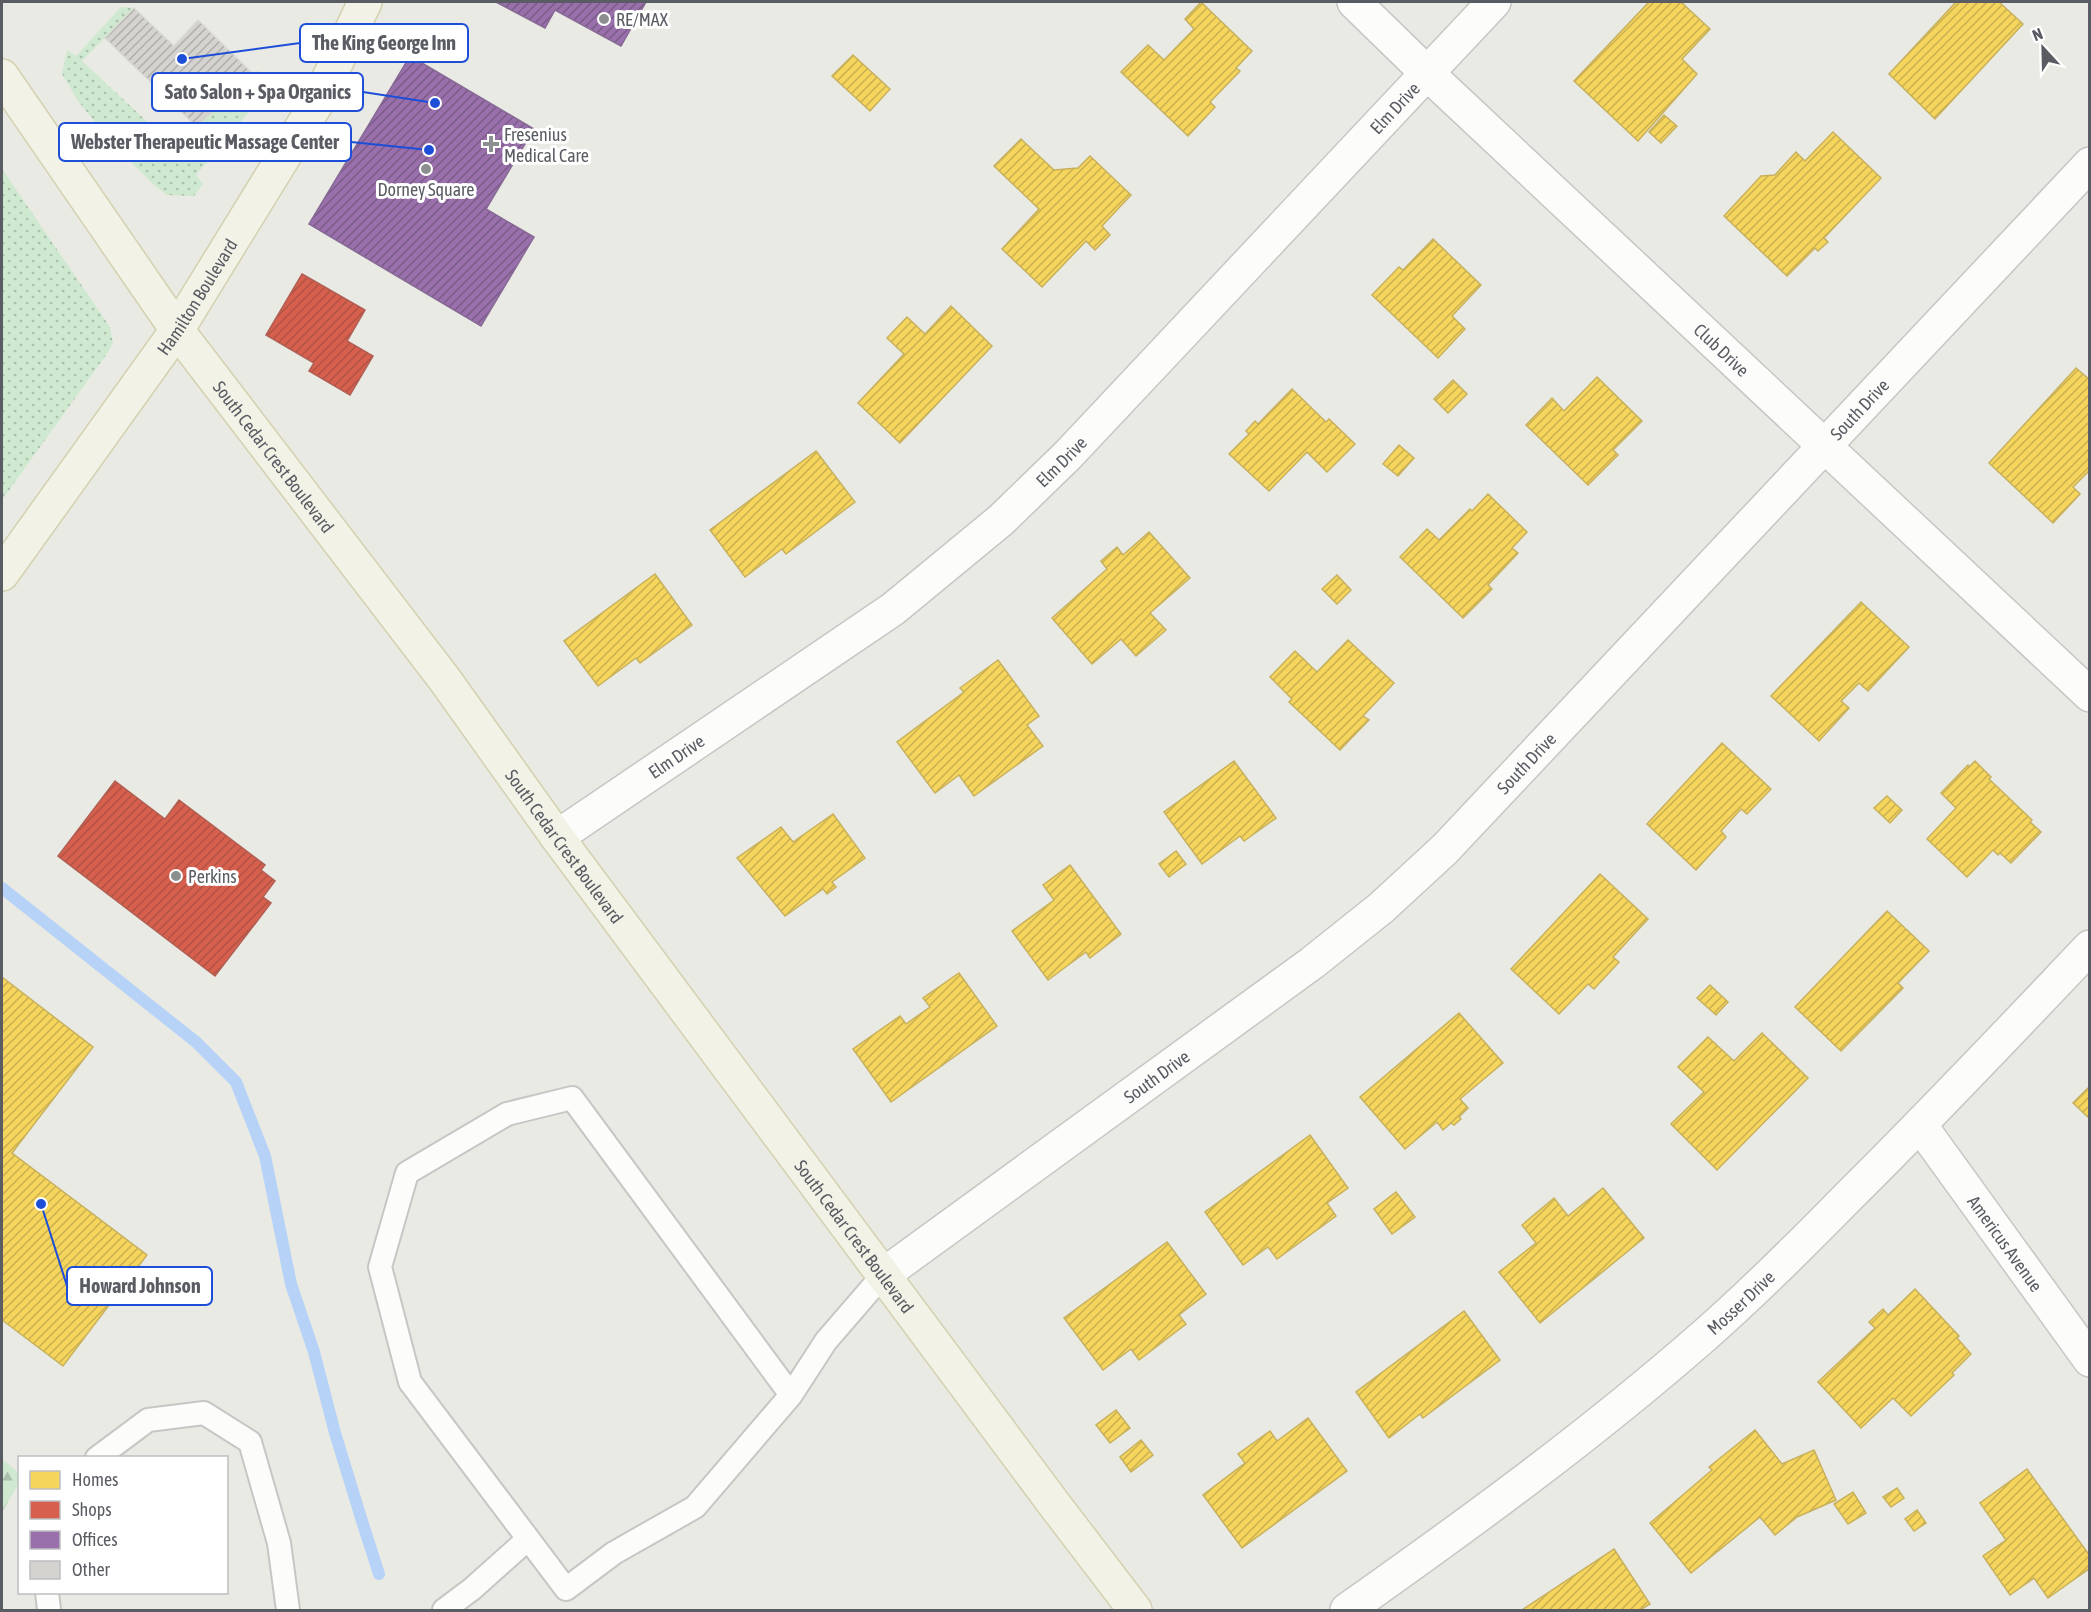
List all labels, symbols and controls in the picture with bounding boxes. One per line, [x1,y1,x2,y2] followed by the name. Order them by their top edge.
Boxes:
[616,9,669,30] place label: RE/MAX
[597,12,611,26] marker: RE/MAX
[2013,18,2073,78] north arrow
[300,24,468,62] callout: The King George Inn
[2030,24,2045,44] text: N
[312,31,456,54] text: The King George Inn
[152,73,363,111] callout: Sato Salon + Spa Organics
[1365,78,1424,138] street label: Elm Drive
[165,80,351,103] text: Sato Salon + Spa Organics
[59,123,351,161] callout: Webster Therapeutic Massage Center
[504,124,589,166] place label: Fresenius Medical Care
[70,130,340,153] text: Webster Therapeutic Massage Center
[482,135,500,153] marker: Fresenius Medical Care
[419,162,433,176] marker: Dorney Square
[377,179,475,200] place label: Dorney Square
[152,235,241,359] street label: Hamilton Boulevard
[1690,319,1754,380] street label: Club Drive
[1826,374,1893,444] street label: South Drive
[209,377,339,537] street label: South Cedar Crest Boulevard
[1031,432,1091,491] street label: Elm Drive
[1492,728,1560,798] street label: South Drive
[644,730,708,782] street label: Elm Drive
[501,765,628,927] street label: South Cedar Crest Boulevard
[188,866,237,887] place label: Perkins
[169,869,183,883] marker: Perkins
[1119,1045,1193,1107] street label: South Drive
[791,1156,918,1317] street label: South Cedar Crest Boulevard
[1964,1191,2047,1295] street label: Americus Avenue
[1703,1266,1779,1339] street label: Mosser Drive
[67,1267,212,1305] callout: Howard Johnson
[79,1274,201,1297] text: Howard Johnson
[18,1456,228,1594] legend
[72,1469,118,1490] text: Homes
[72,1499,112,1520] text: Shops
[72,1529,118,1550] text: Offices
[72,1559,111,1580] text: Other

